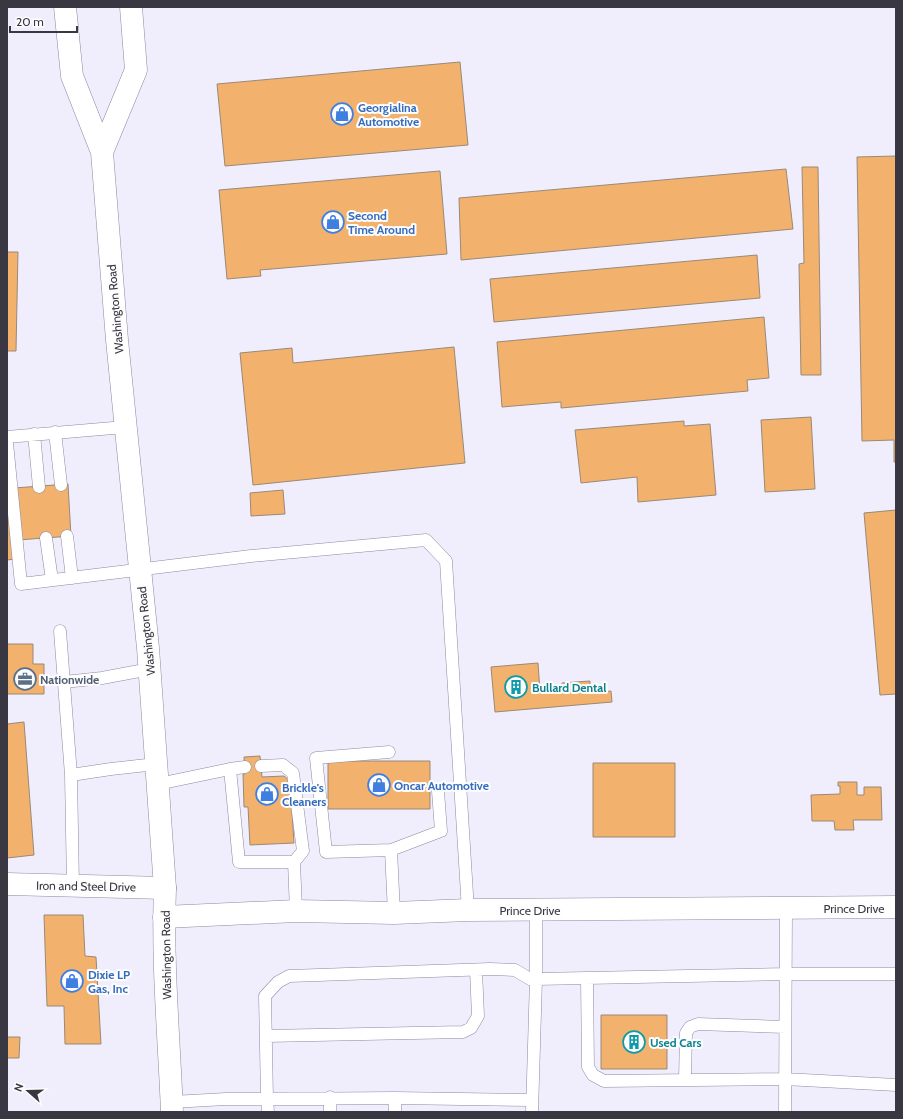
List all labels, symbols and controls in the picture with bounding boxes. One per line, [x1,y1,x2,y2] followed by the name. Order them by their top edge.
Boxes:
[10,8,77,34] scale bar
[16,14,44,29] text: 20 m
[358,100,419,129] place label: Georgialina Automotive
[329,101,355,127] shop icon: Georgialina Automotive
[348,208,415,237] place label: Second Time Around
[320,209,346,235] shop icon: Second Time Around
[104,264,126,354] street label: Washington Road
[134,586,158,676] street label: Washington Road
[12,666,38,692] office icon: Nationwide
[40,672,99,687] place label: Nationwide
[503,674,529,700] building icon: Bullard Dental
[532,680,606,695] place label: Bullard Dental
[366,772,392,798] shop icon: Oncar Automotive
[394,778,489,793] place label: Oncar Automotive
[282,780,326,809] place label: Brickle's Cleaners
[254,781,280,807] shop icon: Brickle's Cleaners
[36,878,136,894] street label: Iron and Steel Drive
[824,901,884,916] street label: Prince Drive
[500,903,560,918] street label: Prince Drive
[158,910,174,1000] street label: Washington Road
[88,967,130,996] place label: Dixie LP Gas, Inc
[59,968,85,994] shop icon: Dixie LP Gas, Inc
[621,1029,647,1055] building icon: Used Cars
[650,1035,702,1050] place label: Used Cars
[8,1071,48,1111] north arrow
[11,1082,27,1094] text: N

